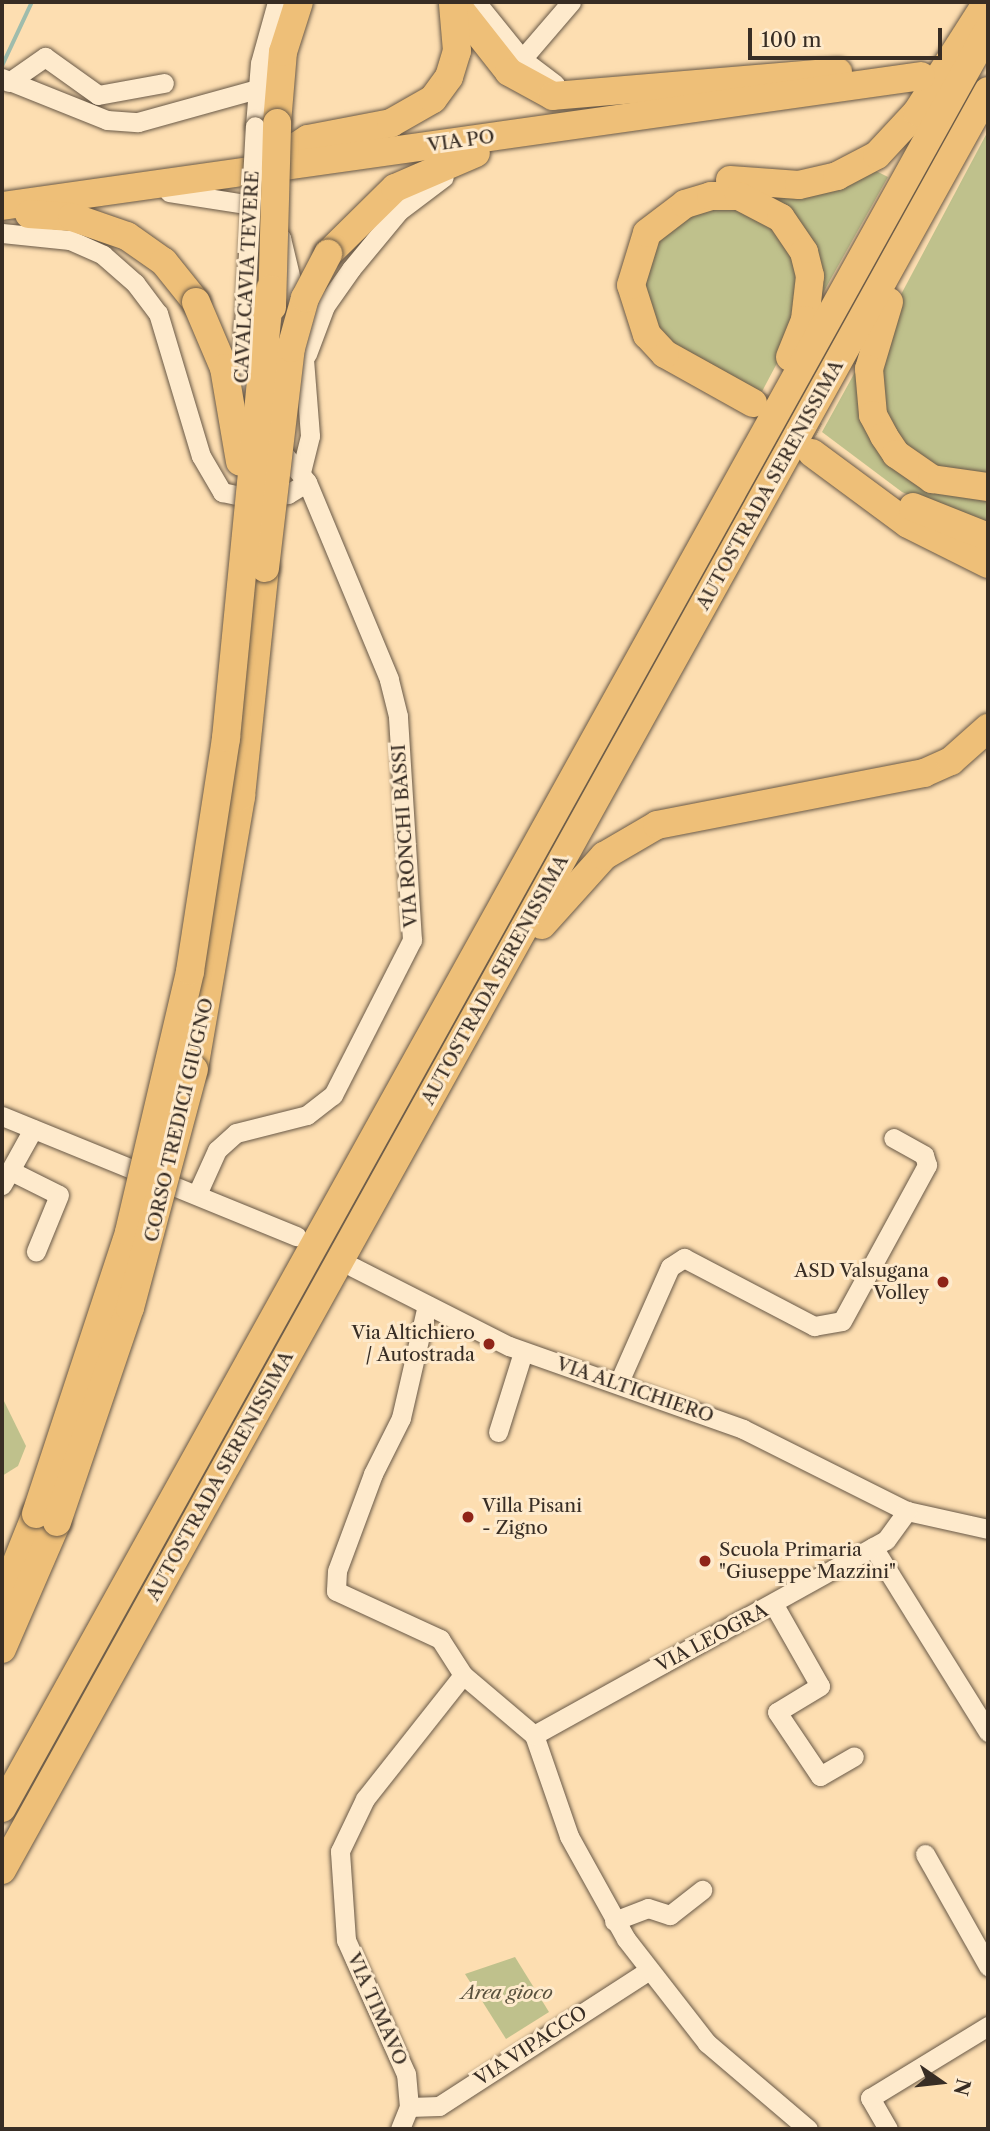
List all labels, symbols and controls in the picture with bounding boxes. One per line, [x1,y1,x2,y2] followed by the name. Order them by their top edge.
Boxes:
[752,14,946,58] scale bar
[761,27,822,52] text: 100 m
[426,125,496,157] street label: VIA PO
[230,169,264,385] street label: CAVALCAVIA TEVERE
[691,356,849,614] street label: AUTOSTRADA SERENISSIMA
[387,743,423,929] street label: VIA RONCHI BASSI
[416,851,574,1109] street label: AUTOSTRADA SERENISSIMA
[140,996,218,1244] street label: CORSO TREDICI GIUGNO
[794,1260,929,1304] place label: ASD Valsugana Volley
[935,1274,951,1290] marker: ASD Valsugana Volley
[351,1322,475,1366] place label: Via Altichiero / Autostrada
[481,1336,497,1352] marker: Via Altichiero / Autostrada
[141,1347,299,1605] street label: AUTOSTRADA SERENISSIMA
[553,1352,717,1428] street label: VIA ALTICHIERO
[482,1495,582,1539] place label: Villa Pisani - Zigno
[460,1509,476,1525] marker: Villa Pisani - Zigno
[719,1539,896,1583] place label: Scuola Primaria "Giuseppe Mazzini"
[697,1553,713,1569] marker: Scuola Primaria "Giuseppe Mazzini"
[652,1599,772,1677] street label: VIA LEOGRA
[342,1949,412,2069] street label: VIA TIMAVO
[461,1982,553,2004] park label: Area gioco
[470,2001,592,2091] street label: VIA VIPACCO
[906,2047,976,2117] north arrow
[949,2076,975,2098] text: N

